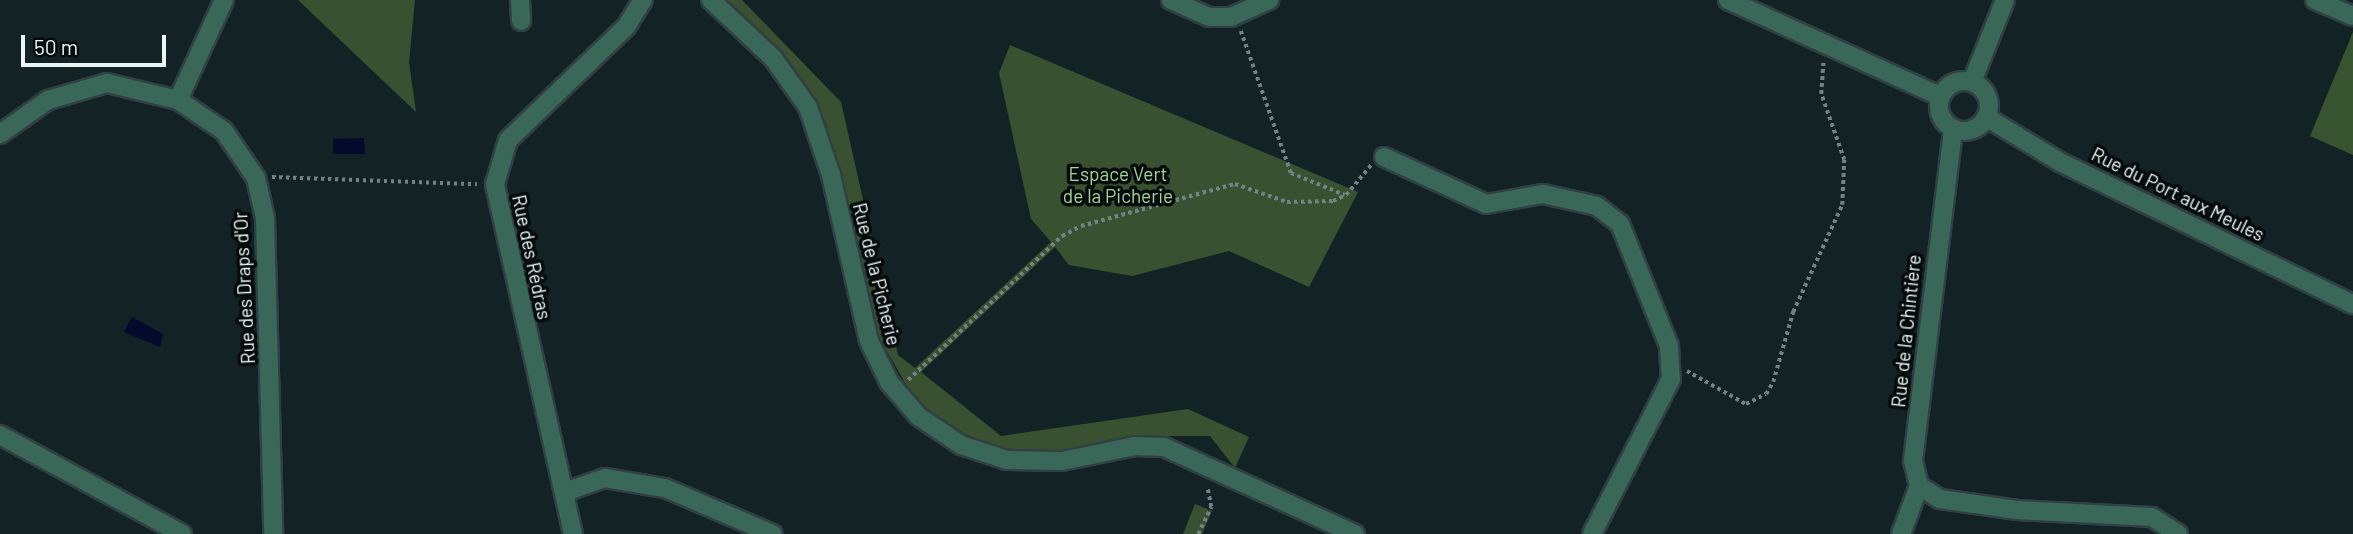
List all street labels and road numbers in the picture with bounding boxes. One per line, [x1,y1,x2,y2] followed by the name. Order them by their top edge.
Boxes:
[2088,142,2268,246] street label: Rue du Port aux Meules
[508,193,556,321] street label: Rue des Rédras
[848,200,906,348] street label: Rue de la Picherie
[229,211,259,365] street label: Rue des Draps d'Or
[1887,253,1925,409] street label: Rue de la Chintière

